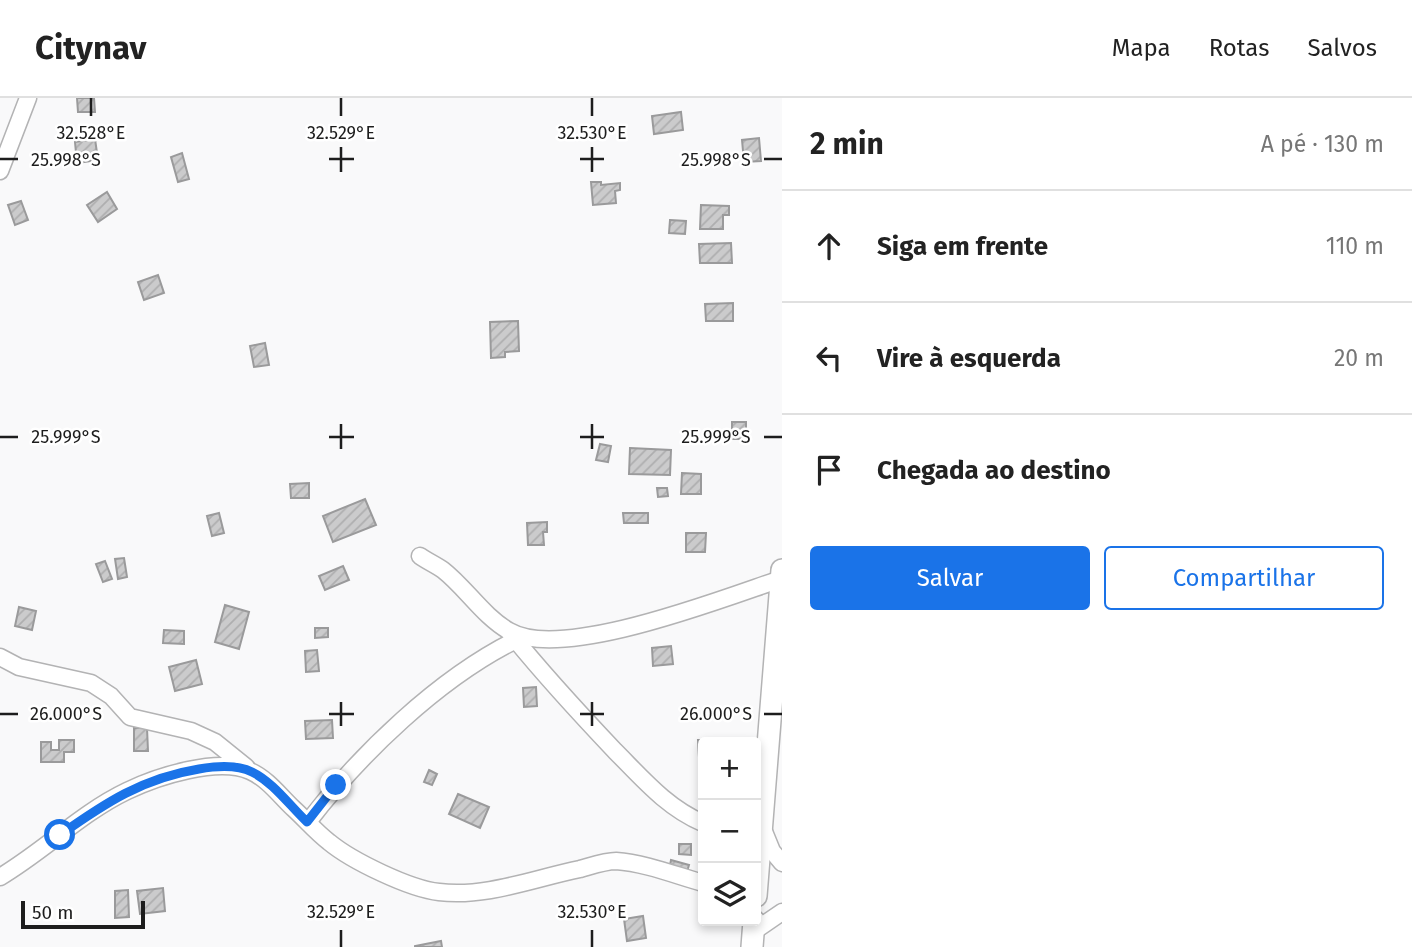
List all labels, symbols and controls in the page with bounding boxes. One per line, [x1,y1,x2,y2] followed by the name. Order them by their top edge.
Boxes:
[35,28,147,68] text: Citynav
[1112,34,1171,62] text: Mapa
[1209,34,1269,62] text: Rotas
[1307,34,1377,62] text: Salvos
[57,122,125,144] text: 32.528°E
[307,122,375,144] text: 32.529°E
[557,122,627,144] text: 32.530°E
[810,126,884,162] text: 2 min
[1261,130,1384,158] text: A pé · 130 m
[31,149,101,171] text: 25.998°S
[681,149,751,171] text: 25.998°S
[810,227,848,265] icon: ahead
[877,231,1048,262] text: Siga em frente
[1326,232,1384,260] text: 110 m
[810,339,848,377] icon: left
[877,343,1061,374] text: Vire à esquerda
[1334,344,1384,372] text: 20 m
[31,426,101,448] text: 25.999°S
[681,426,751,448] text: 25.999°S
[810,451,848,489] icon: arrive
[877,455,1111,486] text: Chegada ao destino
[810,546,1090,610] button: Salvar
[1104,546,1384,610] button: Compartilhar
[30,703,102,725] text: 26.000°S
[680,703,752,725] text: 26.000°S
[698,737,761,926] map controls
[698,737,761,800] button: +
[320,769,351,800] route end
[698,800,761,863] button: −
[44,819,75,850] route start
[698,863,761,926] button: layers
[21,898,145,930] scale bar
[32,901,73,924] text: 50 m
[307,901,375,923] text: 32.529°E
[557,901,627,923] text: 32.530°E

